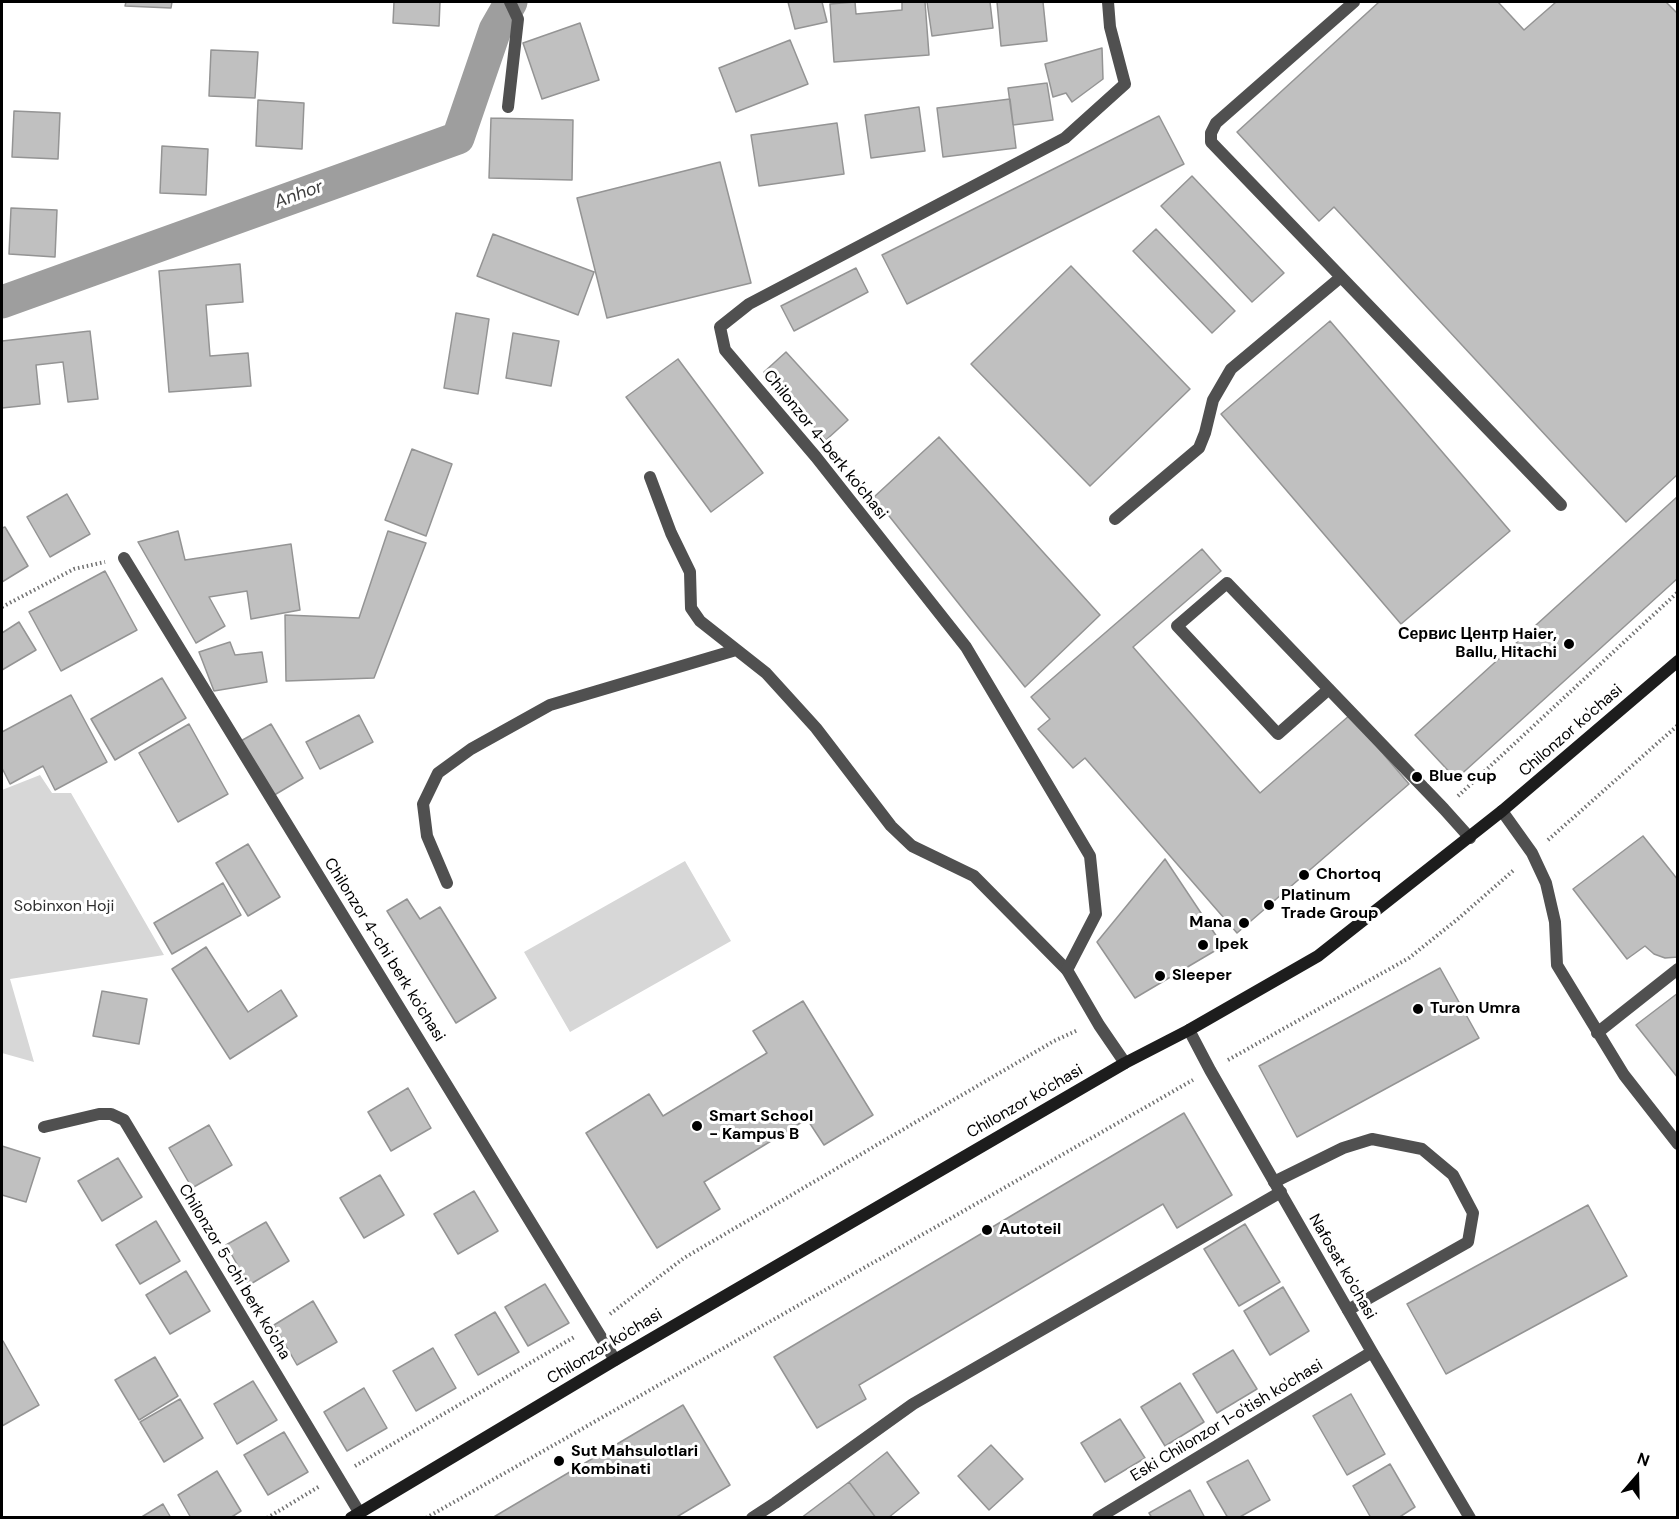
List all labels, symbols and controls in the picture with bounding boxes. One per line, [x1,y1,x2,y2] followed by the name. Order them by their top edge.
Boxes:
[272,176,326,214] water label: Anhor
[759,366,891,524] street label: Chilonzor 4-berk ko'chasi
[1398,625,1557,663] place label: Сервис Центр Haier, Ballu, Hitachi
[1562,637,1576,651] marker: Сервис Центр Haier, Ballu, Hitachi
[1515,681,1627,781] street label: Chilonzor ko'chasi
[1429,767,1497,787] place label: Blue cup
[1410,770,1424,784] marker: Blue cup
[319,855,449,1045] street label: Chilonzor 4-chi berk ko'chasi
[1316,865,1381,885] place label: Chortoq
[1297,868,1311,882] marker: Chortoq
[1281,886,1379,924] place label: Platinum Trade Group
[14,897,114,917] park label: Sobinxon Hoji
[1262,898,1276,912] marker: Platinum Trade Group
[1189,913,1232,933] place label: Mana
[1237,916,1251,930] marker: Mana
[1215,935,1249,955] place label: Ipek
[1196,938,1210,952] marker: Ipek
[1172,966,1232,986] place label: Sleeper
[1153,969,1167,983] marker: Sleeper
[1430,999,1520,1019] place label: Turon Umra
[1411,1002,1425,1016] marker: Turon Umra
[964,1061,1086,1143] street label: Chilonzor ko'chasi
[709,1107,813,1145] place label: Smart School - Kampus B
[690,1119,704,1133] marker: Smart School - Kampus B
[174,1181,294,1363] street label: Chilonzor 5-chi berk ko'cha
[1304,1211,1380,1323] street label: Nafosat ko'chasi
[999,1220,1061,1240] place label: Autoteil
[980,1223,994,1237] marker: Autoteil
[544,1305,666,1389] street label: Chilonzor ko'chasi
[1127,1356,1327,1486] street label: Eski Chilonzor 1-o'tish ko'chasi
[571,1442,698,1480] place label: Sut Mahsulotlari Kombinati
[1607,1447,1667,1507] north arrow
[1634,1448,1652,1471] text: N
[552,1454,566,1468] marker: Sut Mahsulotlari Kombinati

